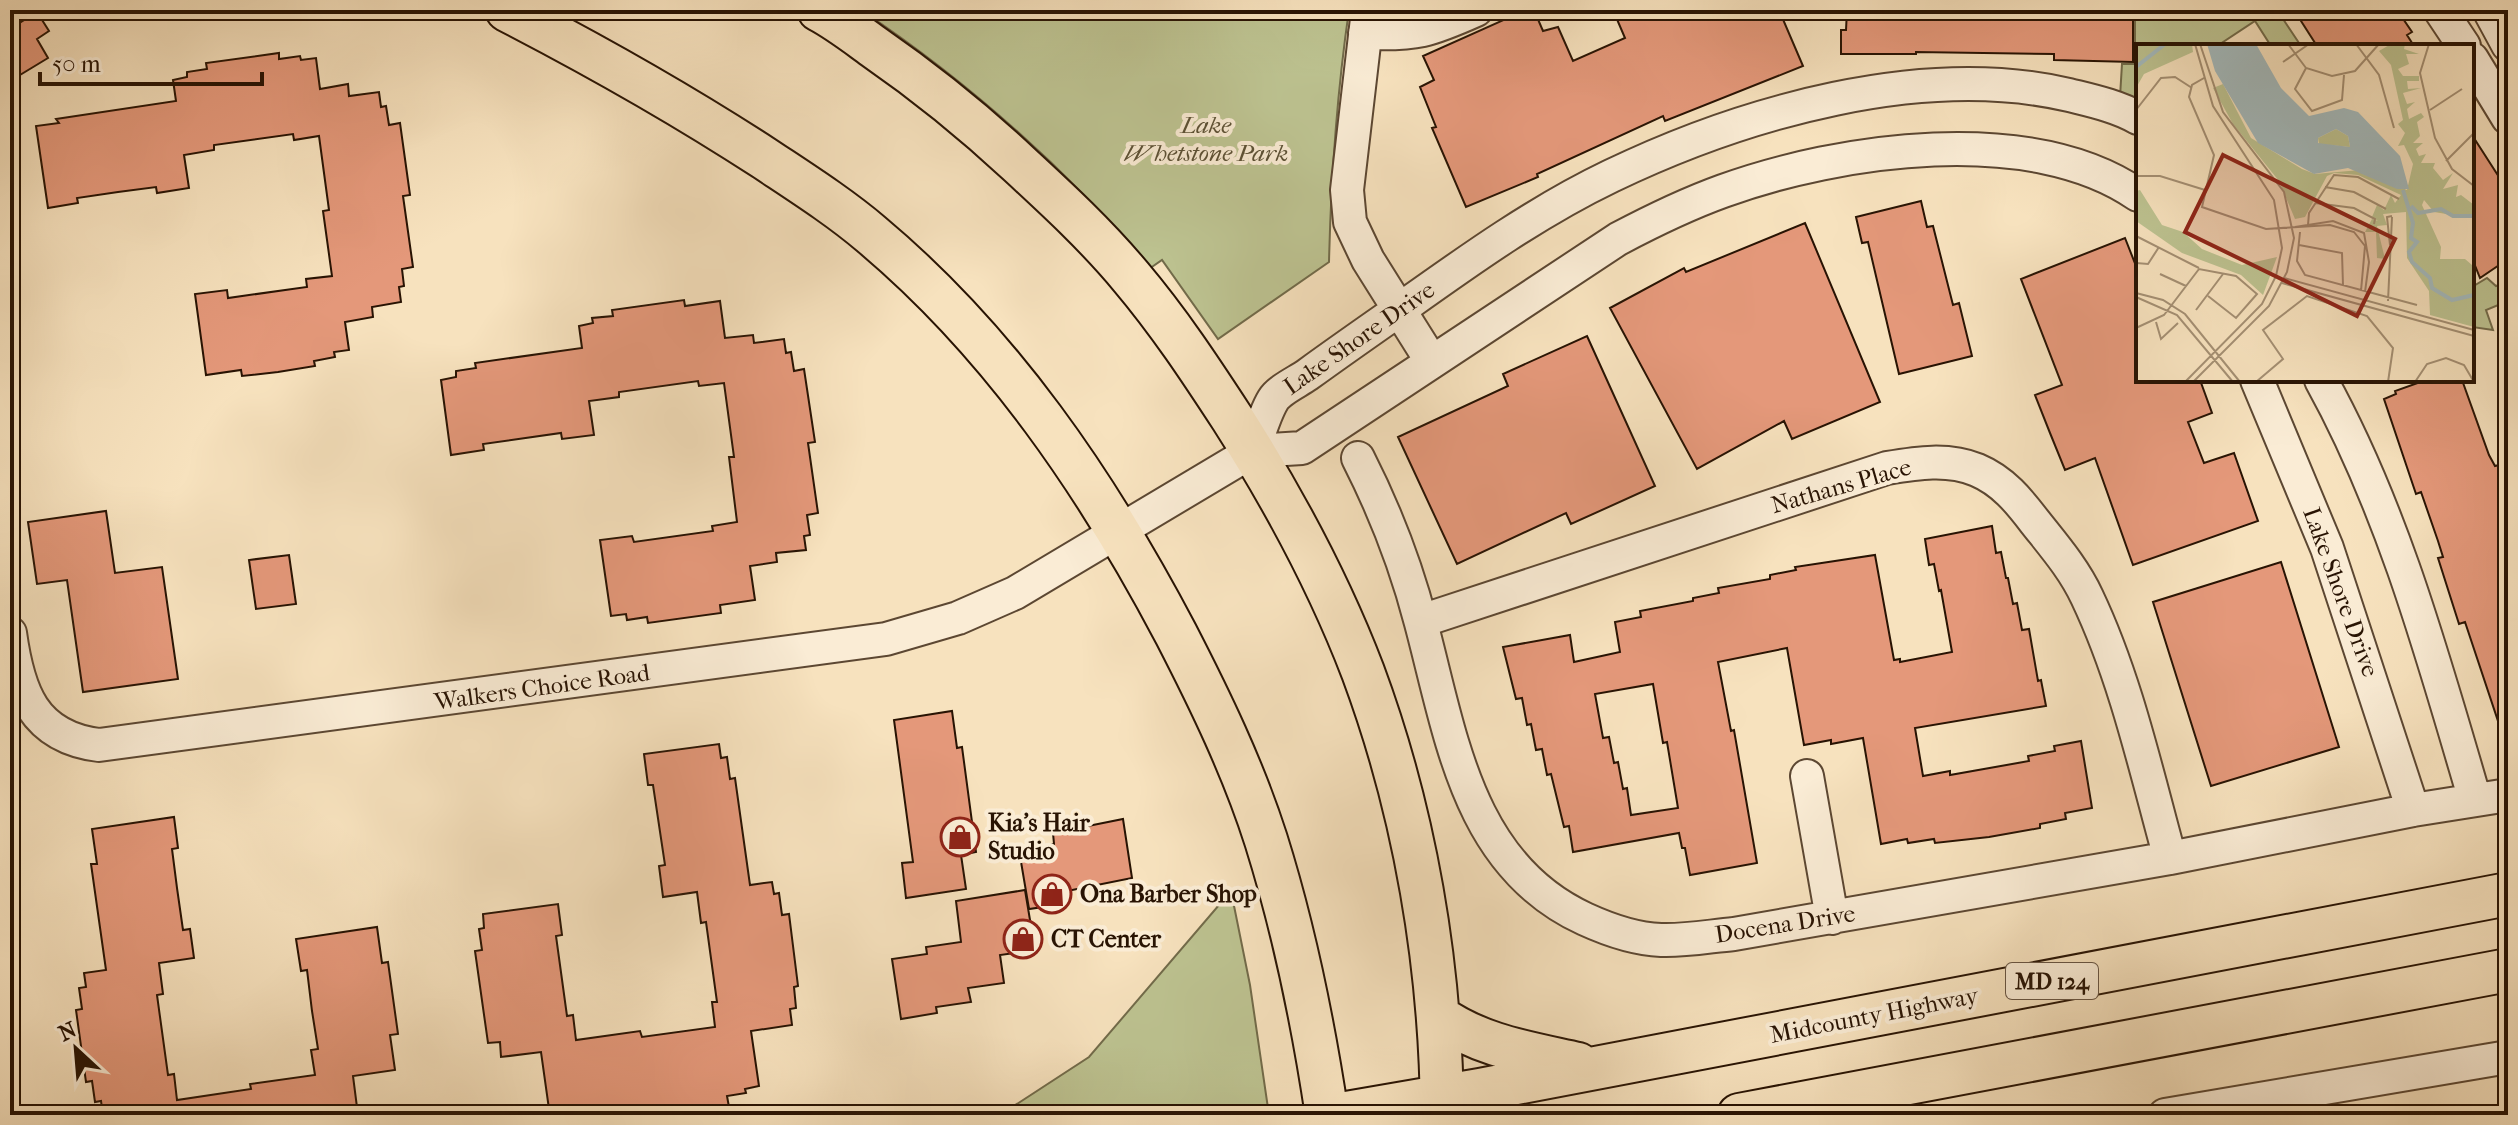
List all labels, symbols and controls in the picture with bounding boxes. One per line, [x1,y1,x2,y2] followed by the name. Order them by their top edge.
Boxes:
[40,36,262,86] scale bar
[2136,44,2474,382] inset map
[52,50,101,78] text: 50 m
[1124,111,1288,167] park label: Lake Whetstone Park
[1278,275,1440,401] street label: Lake Shore Drive
[1768,453,1914,519] street label: Nathans Place
[2297,504,2385,681] street label: Lake Shore Drive
[432,658,652,716] street label: Walkers Choice Road
[988,809,1091,865] place label: Kia's Hair Studio
[939,816,981,858] shop icon: Kia's Hair Studio
[1031,873,1073,915] shop icon: Ona Barber Shop
[1080,880,1257,908] place label: Ona Barber Shop
[1713,899,1857,949] street label: Docena Drive
[1002,918,1044,960] shop icon: CT Center
[1051,925,1162,953] place label: CT Center
[2006,963,2098,999] road number: MD 124
[1768,981,1982,1049] street label: Midcounty Highway
[36,1009,116,1089] north arrow
[54,1016,81,1047] text: N

